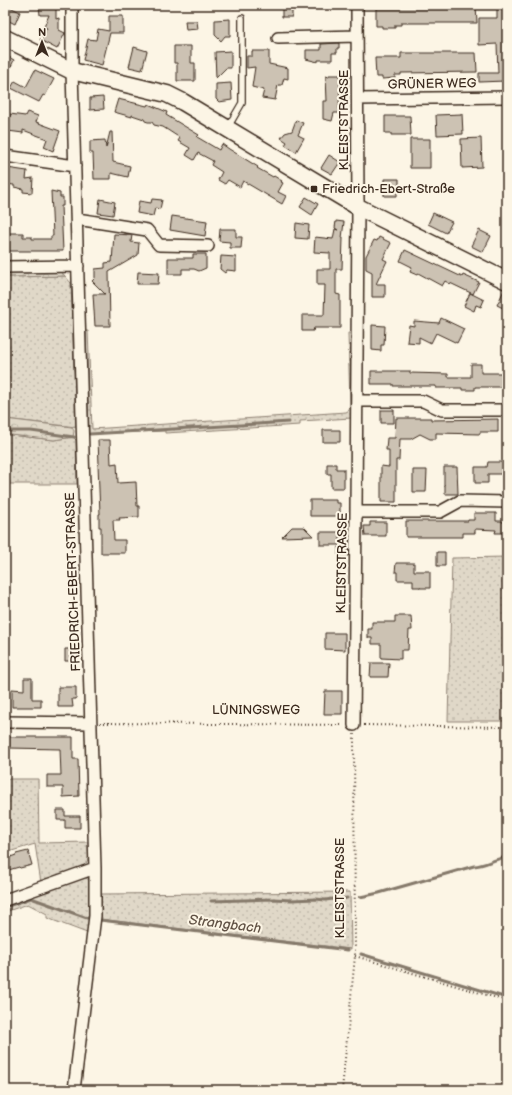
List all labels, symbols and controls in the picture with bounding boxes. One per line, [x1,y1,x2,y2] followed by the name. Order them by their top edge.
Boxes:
[22,22,62,62] north arrow
[38,26,46,39] text: N
[336,69,352,170] street label: KLEISTSTRASSE
[388,75,477,93] street label: GRÜNER WEG
[322,181,455,197] place label: Friedrich-Ebert-Straße
[309,184,319,194] marker: Friedrich-Ebert-Straße
[62,492,84,672] street label: FRIEDRICH-EBERT-STRASSE
[333,512,351,614] street label: KLEISTSTRASSE
[212,702,300,718] street label: LÜNINGSWEG
[332,837,348,938] street label: KLEISTSTRASSE
[188,911,262,937] water label: Strangbach

